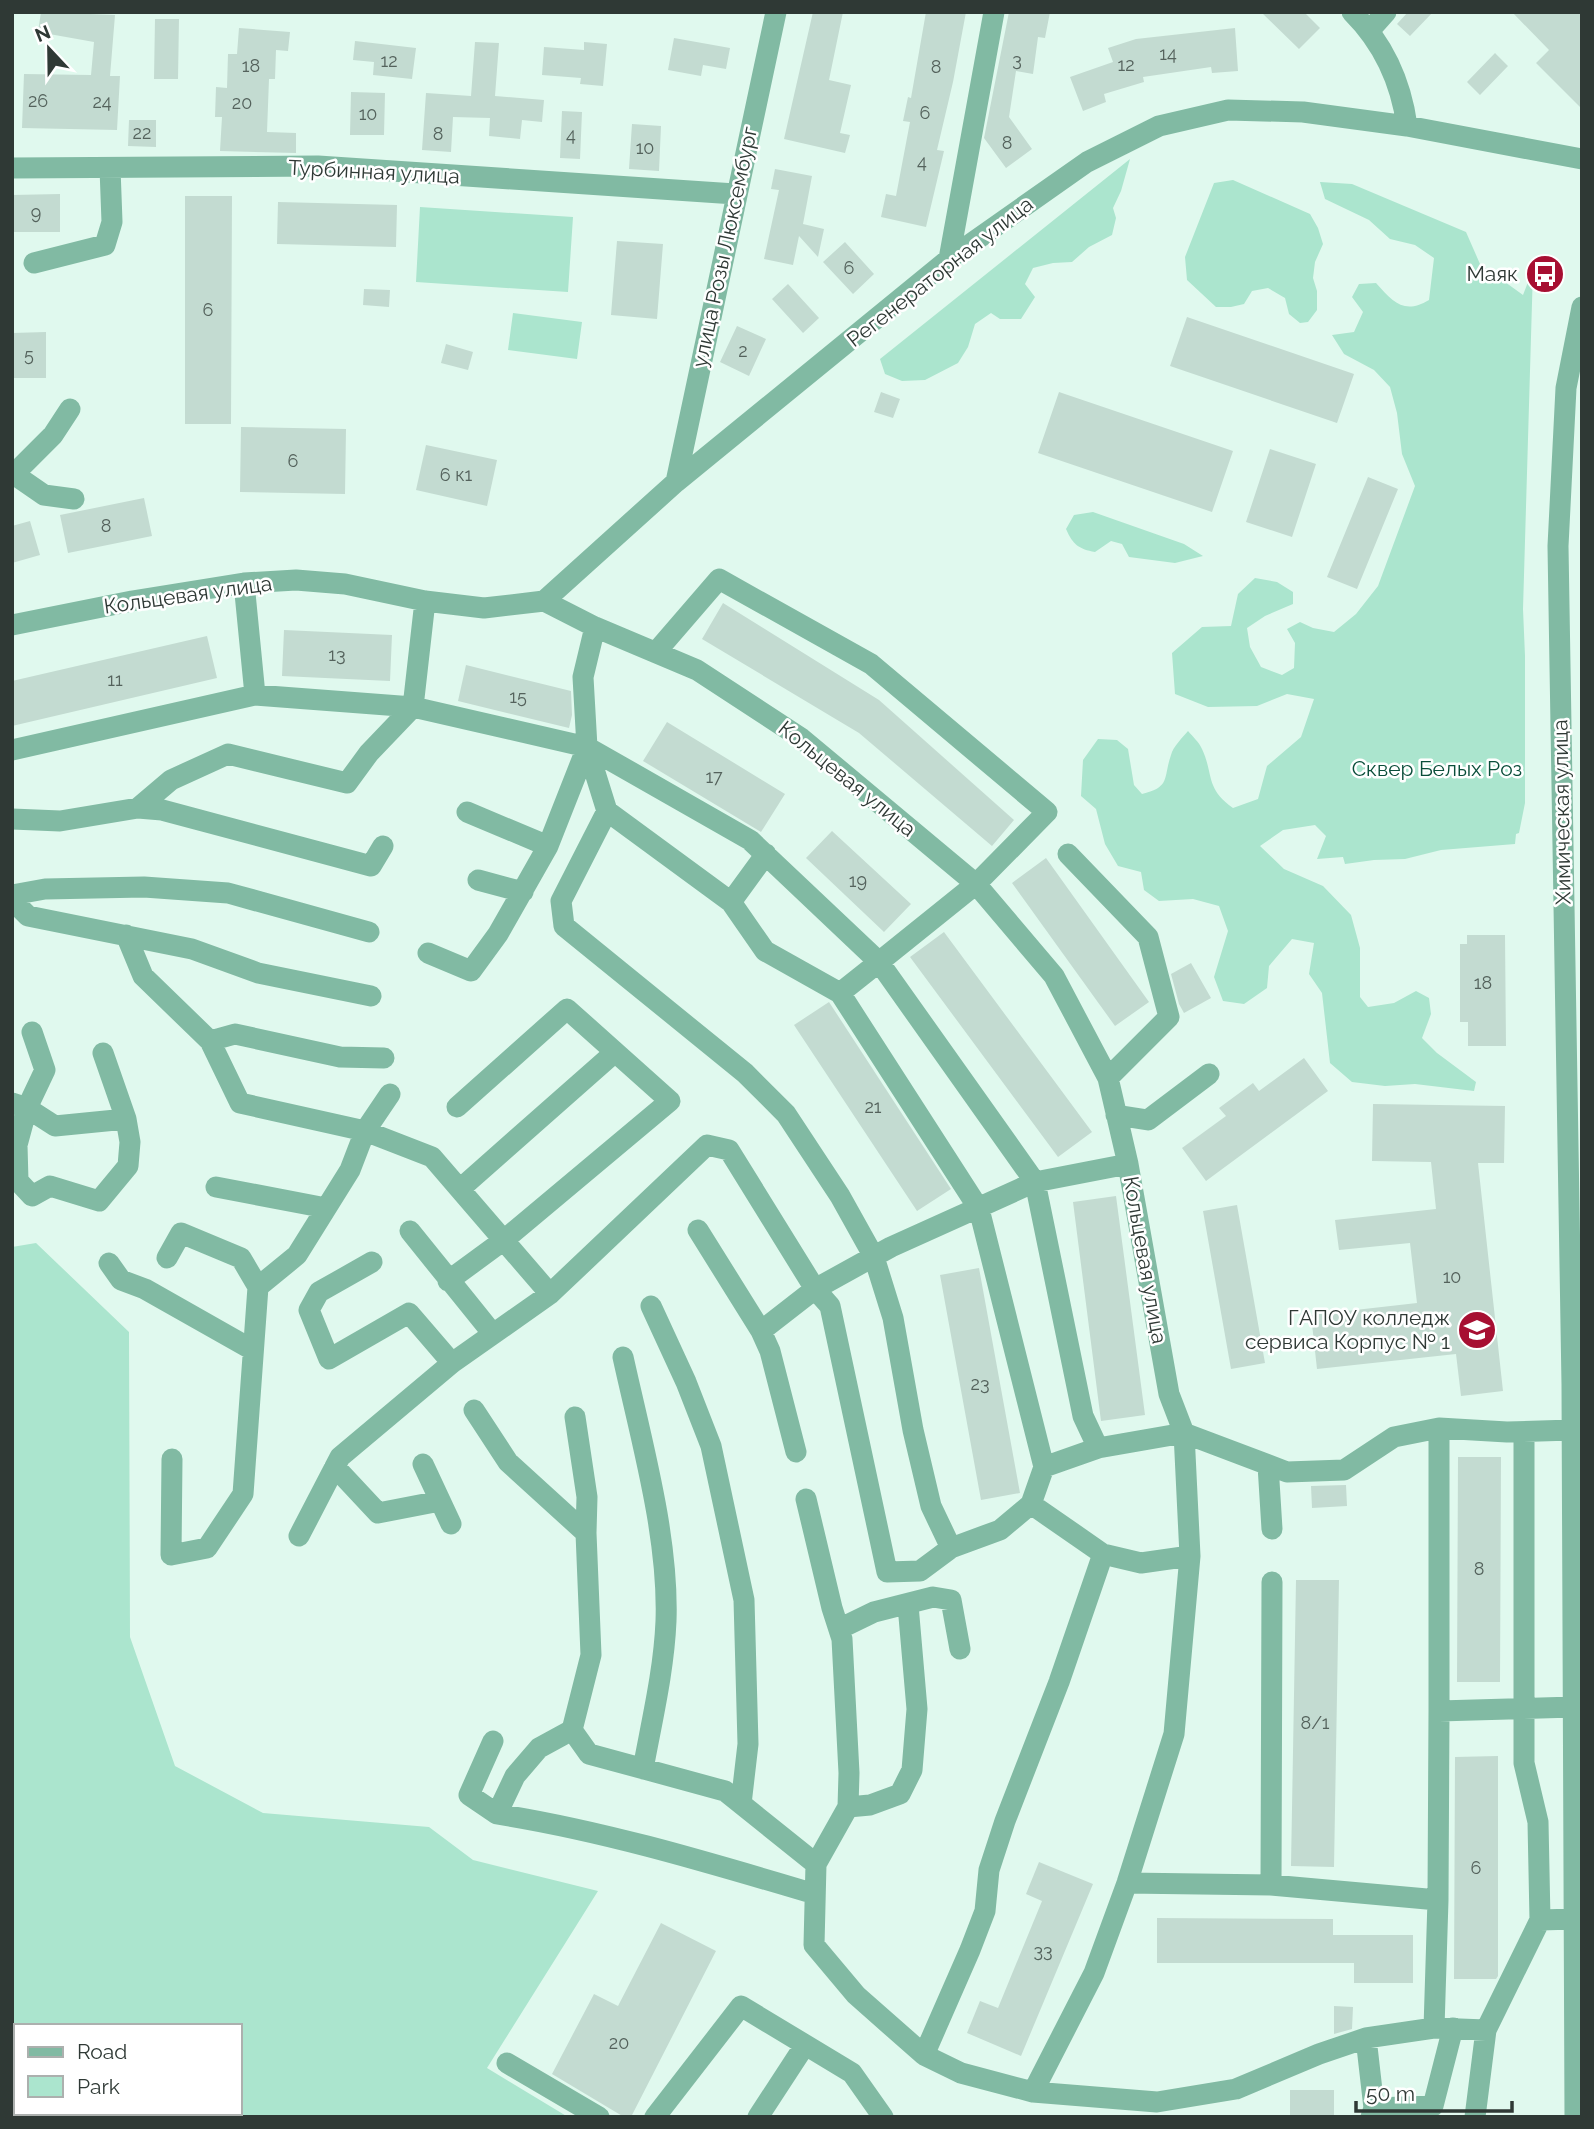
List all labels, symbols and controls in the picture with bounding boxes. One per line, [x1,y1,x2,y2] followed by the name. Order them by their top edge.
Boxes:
[14,14,84,84] north arrow
[32,20,53,46] text: N
[1159,43,1177,64] house number: 14
[1012,49,1022,70] house number: 3
[380,50,398,71] house number: 12
[1117,54,1135,75] house number: 12
[242,55,260,76] house number: 18
[931,56,941,77] house number: 8
[28,90,48,111] house number: 26
[92,91,112,112] house number: 24
[232,92,252,113] house number: 20
[920,102,931,123] house number: 6
[359,103,377,124] house number: 10
[133,122,151,143] house number: 22
[433,123,443,144] house number: 8
[566,124,576,145] house number: 4
[687,124,762,369] street label: улица Розы Люксембург
[1002,132,1012,153] house number: 8
[636,137,654,158] house number: 10
[917,151,927,172] house number: 4
[288,155,460,188] street label: Турбинная улица
[842,191,1038,352] street label: Регенераторная улица
[31,202,41,223] house number: 9
[1524,253,1566,295] bus stop icon: Маяк
[844,257,855,278] house number: 6
[1466,261,1518,286] place label: Маяк
[203,299,214,320] house number: 6
[738,340,748,361] house number: 2
[24,344,34,365] house number: 5
[288,450,299,471] house number: 6
[440,464,473,485] house number: 6 к1
[101,515,111,536] house number: 8
[102,570,274,619] street label: Кольцевая улица
[328,644,346,665] house number: 13
[107,669,123,690] house number: 11
[509,686,527,707] house number: 15
[774,716,921,842] street label: Кольцевая улица
[1547,719,1576,905] street label: Химическая улица
[1352,756,1522,781] park label: Сквер Белых Роз
[705,766,723,787] house number: 17
[849,870,867,891] house number: 19
[1474,972,1492,993] house number: 18
[864,1096,882,1117] house number: 21
[1118,1174,1173,1346] street label: Кольцевая улица
[1443,1266,1461,1287] house number: 10
[1245,1305,1450,1354] place label: ГАПОУ колледж сервиса Корпус № 1
[1456,1309,1498,1351] school or university icon: ГАПОУ колледж сервиса Корпус № 1
[971,1373,990,1394] house number: 23
[1474,1558,1484,1579] house number: 8
[1301,1712,1330,1733] house number: 8/1
[1471,1857,1482,1878] house number: 6
[1033,1940,1053,1961] house number: 33
[14,2024,242,2115] legend
[609,2032,629,2053] house number: 20
[77,2039,127,2064] text: Road
[1356,2070,1512,2114] scale bar
[77,2074,120,2099] text: Park
[1366,2081,1415,2106] text: 50 m

